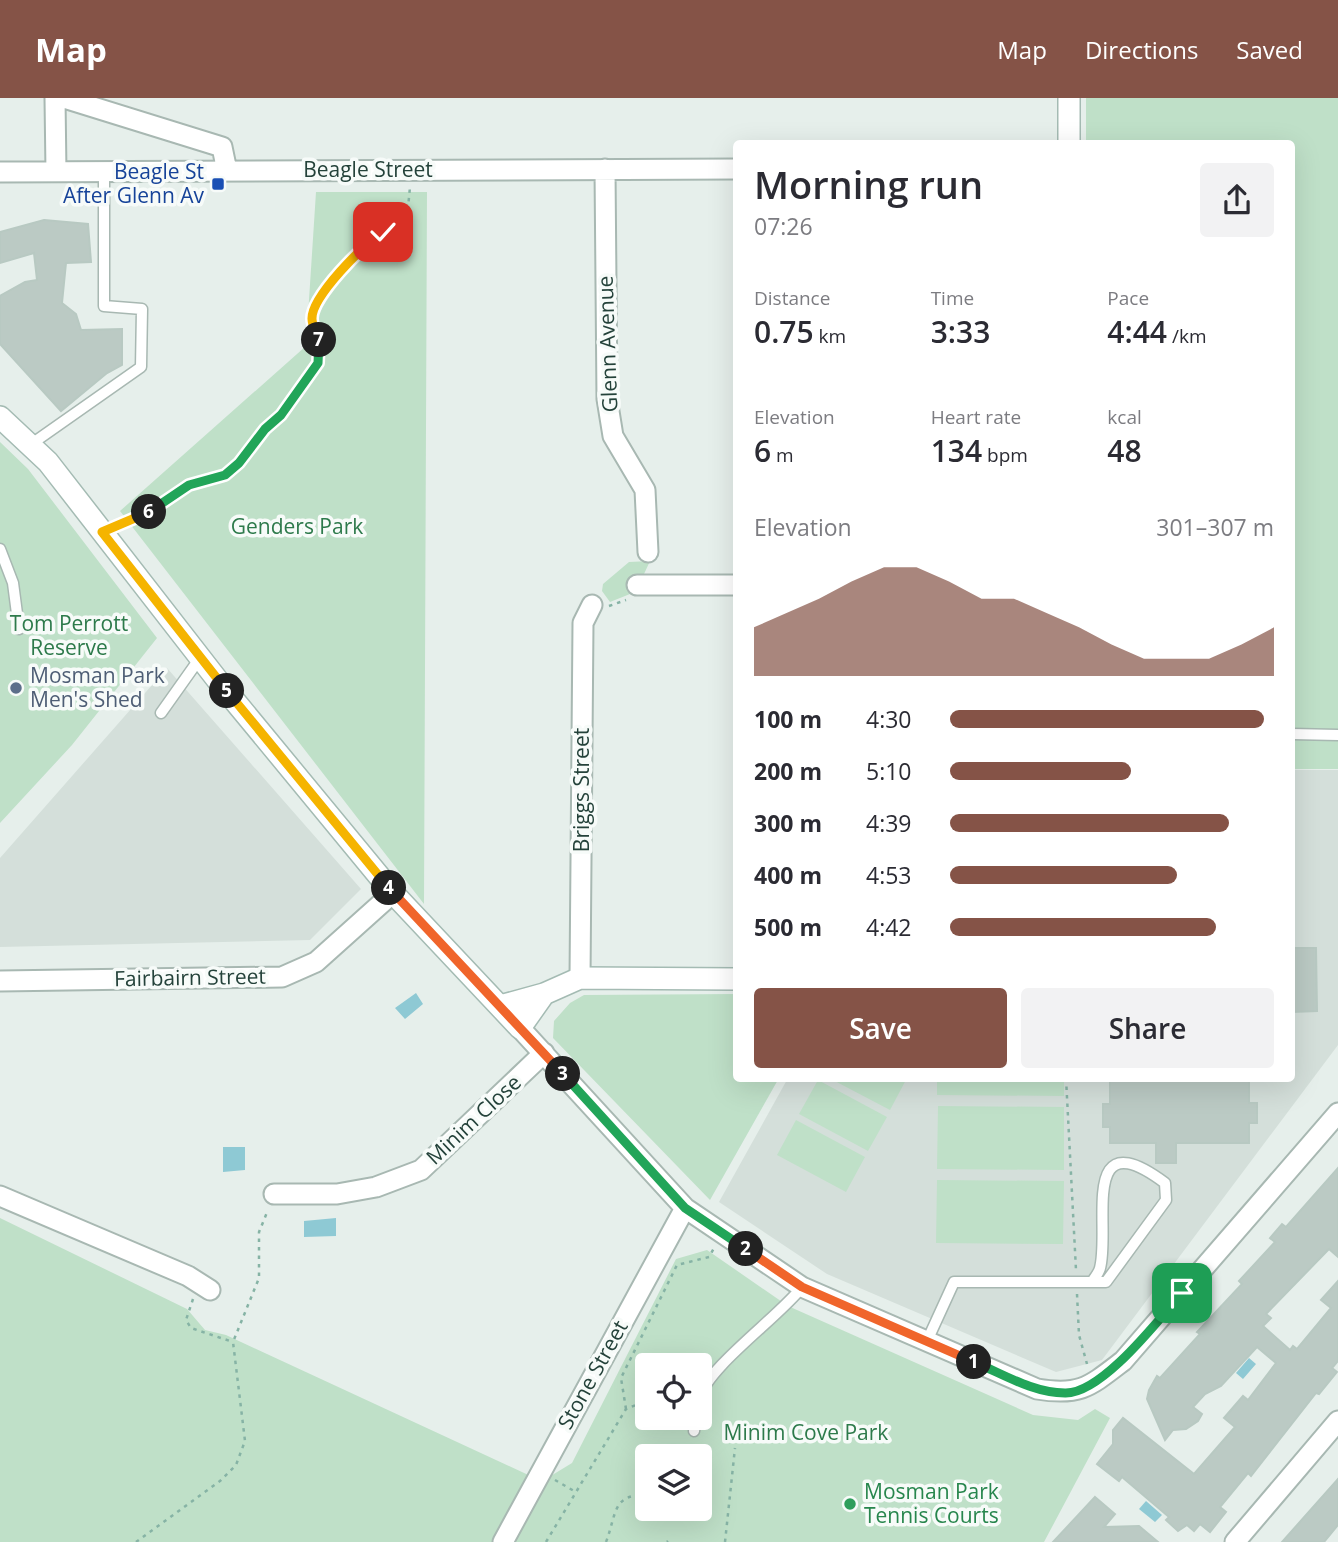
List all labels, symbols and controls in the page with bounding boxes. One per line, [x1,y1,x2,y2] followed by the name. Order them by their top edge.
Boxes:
[35,27,107,72] text: Map
[997,33,1047,66] text: Map
[1085,33,1198,66] text: Directions
[1236,33,1303,66] text: Saved
[303,155,433,183] street label: Beagle Street
[63,157,204,209] place label: Beagle St After Glenn Av
[754,158,983,210] text: Morning run
[1200,163,1274,237] button: share
[210,176,226,192] marker: Beagle St After Glenn Av
[353,202,413,262] pin
[754,210,813,242] text: 07:26
[364,213,402,251] icon: check
[591,275,623,413] street label: Glenn Avenue
[754,285,830,311] text: Distance
[931,285,974,311] text: Time
[1107,285,1149,311] text: Pace
[754,311,814,352] text: 0.75
[931,311,990,352] text: 3:33
[1107,311,1167,352] text: 4:44
[302,322,336,358] pin: 7
[814,323,846,349] text: km
[1167,323,1207,349] text: /km
[313,326,324,352] text: 7
[754,404,835,430] text: Elevation
[931,404,1021,430] text: Heart rate
[1107,404,1142,430] text: kcal
[754,430,771,471] text: 6
[931,430,982,471] text: 134
[1107,430,1142,471] text: 48
[771,442,794,468] text: m
[982,442,1028,468] text: bpm
[132,494,166,530] pin: 6
[143,498,154,524] text: 6
[754,511,852,543] text: Elevation
[1156,511,1274,543] text: 301–307 m
[231,512,363,540] park label: Genders Park
[10,609,128,661] park label: Tom Perrott Reserve
[30,661,165,713] place label: Mosman Park Men's Shed
[210,674,244,708] pin: 5
[221,677,232,703] text: 5
[8,680,24,696] marker: Mosman Park Men's Shed
[754,703,822,735] text: 100 m
[866,703,912,735] text: 4:30
[567,728,595,852] street label: Briggs Street
[754,755,822,787] text: 200 m
[866,755,912,787] text: 5:10
[754,807,822,839] text: 300 m
[866,807,912,839] text: 4:39
[754,859,822,891] text: 400 m
[866,859,912,891] text: 4:53
[372,870,406,906] pin: 4
[383,874,394,900] text: 4
[754,911,822,943] text: 500 m
[866,911,912,943] text: 4:42
[114,962,266,992] street label: Fairbairn Street
[754,988,1007,1068] button: Save
[1021,988,1274,1068] button: Share
[546,1056,580,1091] pin: 3
[557,1060,568,1086] text: 3
[420,1068,527,1171] street label: Minim Close
[728,1232,764,1266] pin: 2
[740,1235,751,1261] text: 2
[1152,1263,1212,1323] pin
[1163,1274,1201,1312] icon: arrive
[551,1315,634,1434] street label: Stone Street
[956,1344,992,1380] pin: 1
[968,1348,979,1374] text: 1
[635,1353,712,1521] map controls
[635,1353,712,1430] button: locate
[724,1418,888,1446] park label: Minim Cove Park
[635,1444,712,1521] button: layers
[864,1477,999,1529] place label: Mosman Park Tennis Courts
[842,1496,858,1512] marker: Mosman Park Tennis Courts

